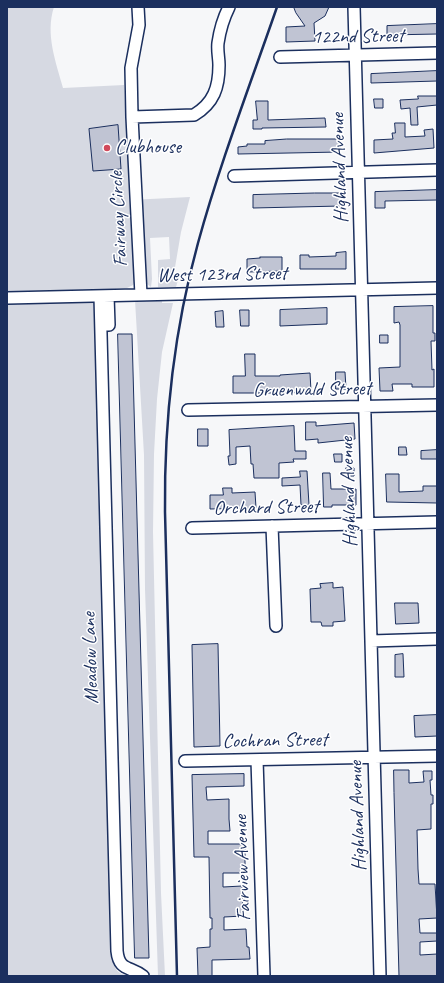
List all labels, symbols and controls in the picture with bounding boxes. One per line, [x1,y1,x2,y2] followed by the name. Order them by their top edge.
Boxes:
[312,24,404,50] street label: 122nd Street
[326,112,354,224] street label: Highland Avenue
[115,136,181,160] place label: Clubhouse
[102,143,112,153] marker: Clubhouse
[105,171,133,267] street label: Fairway Circle
[157,262,287,288] street label: West 123rd Street
[253,377,371,403] street label: Gruenwald Street
[335,436,363,548] street label: Highland Avenue
[213,495,319,521] street label: Orchard Street
[77,612,105,704] street label: Meadow Lane
[222,728,328,754] street label: Cochran Street
[344,760,372,872] street label: Highland Avenue
[229,815,257,921] street label: Fairview Avenue

